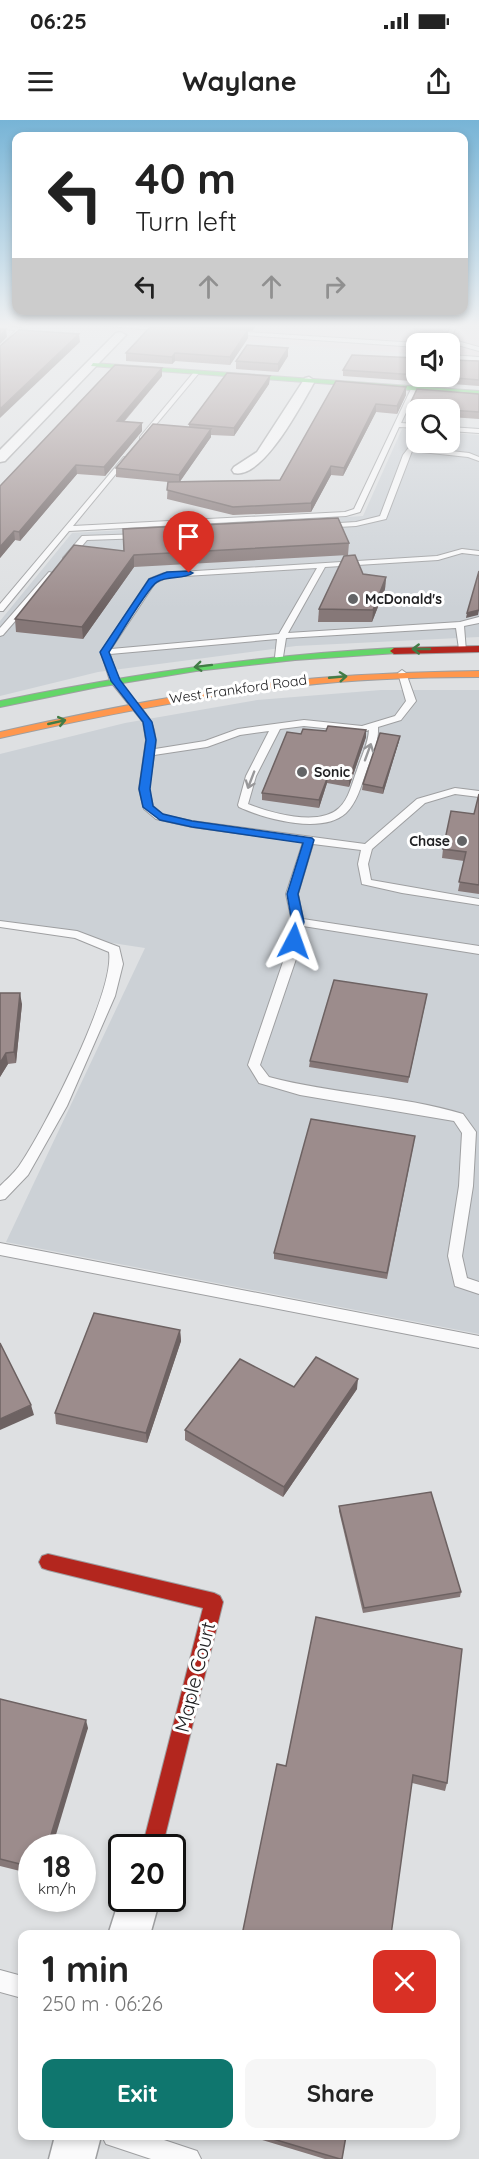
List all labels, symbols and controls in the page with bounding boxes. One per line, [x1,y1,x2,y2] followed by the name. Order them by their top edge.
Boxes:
[30,7,87,35] text: 06:25
[182,64,297,98] text: Waylane
[24,65,57,98] icon: menu
[422,65,455,98] icon: share
[135,152,236,205] text: 40 m
[36,156,114,234] icon: left
[135,204,237,238] text: Turn left
[129,270,162,303] icon: left
[192,270,225,303] icon: ahead
[255,270,288,303] icon: ahead
[318,270,351,303] icon: right
[406,333,460,453] map controls
[406,333,460,387] button: sound
[406,399,460,453] button: search
[163,511,214,573] pin
[172,520,205,553] icon: arrive
[365,590,442,608] place label: McDonald's
[346,592,360,606] marker: McDonald's
[411,643,431,655] one-way arrow
[194,661,214,672] one-way arrow
[168,670,308,708] street label: West Frankford Road
[328,671,348,682] one-way arrow
[47,715,66,727] one-way arrow
[364,743,375,762] one-way arrow
[314,763,350,781] place label: Sonic
[295,765,309,779] marker: Sonic
[244,770,255,788] one-way arrow
[409,832,450,850] place label: Chase
[455,834,469,848] marker: Chase
[262,909,326,973] position arrow
[169,1619,220,1735] street label: Maple Court
[108,1834,186,1912] speed limit sign: 20
[43,1847,71,1885] text: 18
[38,1879,76,1898] text: km/h
[42,1946,129,1991] text: 1 min
[373,1950,436,2013] button: close
[42,1991,163,2016] text: 250 m · 06:26
[42,2059,233,2128] button: Exit
[245,2059,436,2128] button: Share

